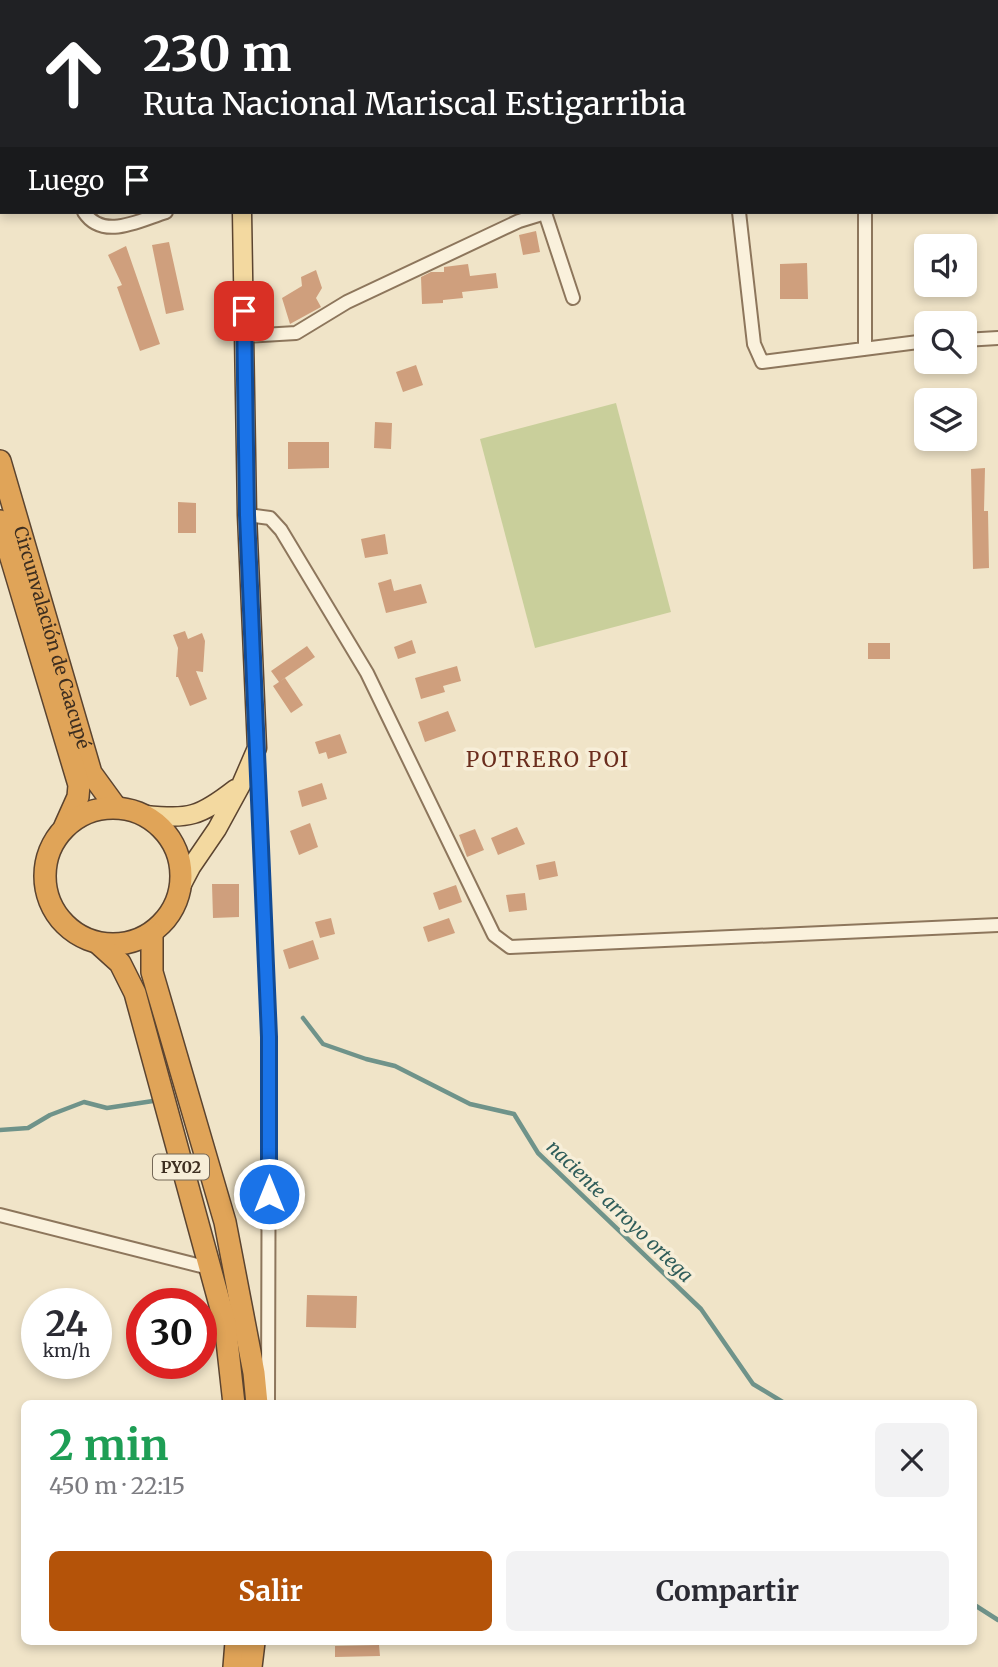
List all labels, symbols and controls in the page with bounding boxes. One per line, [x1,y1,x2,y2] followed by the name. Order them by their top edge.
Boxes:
[143,23,291,84] text: 230 m
[28,28,119,119] icon: ahead
[143,84,686,124] text: Ruta Nacional Mariscal Estigarribia
[118,161,156,199] icon: arrive
[28,164,104,197] text: Luego
[914,234,977,451] map controls
[914,234,977,297] button: sound
[214,281,274,341] pin
[225,292,263,330] icon: arrive
[914,311,977,374] button: search
[914,388,977,451] button: layers
[9,523,95,752] street label: Circunvalación de Caacupé
[466,746,630,773] district label: POTRERO POI
[542,1135,698,1287] water label: naciente arroyo ortega
[153,1154,209,1180] road number: PY02
[232,1157,306,1231] position arrow
[126,1288,217,1379] speed limit sign: 30
[45,1302,88,1346] text: 24
[43,1339,90,1362] text: km/h
[49,1419,169,1471] text: 2 min
[875,1423,949,1497] button: close
[49,1471,185,1500] text: 450 m · 22:15
[49,1551,492,1631] button: Salir
[506,1551,949,1631] button: Compartir

